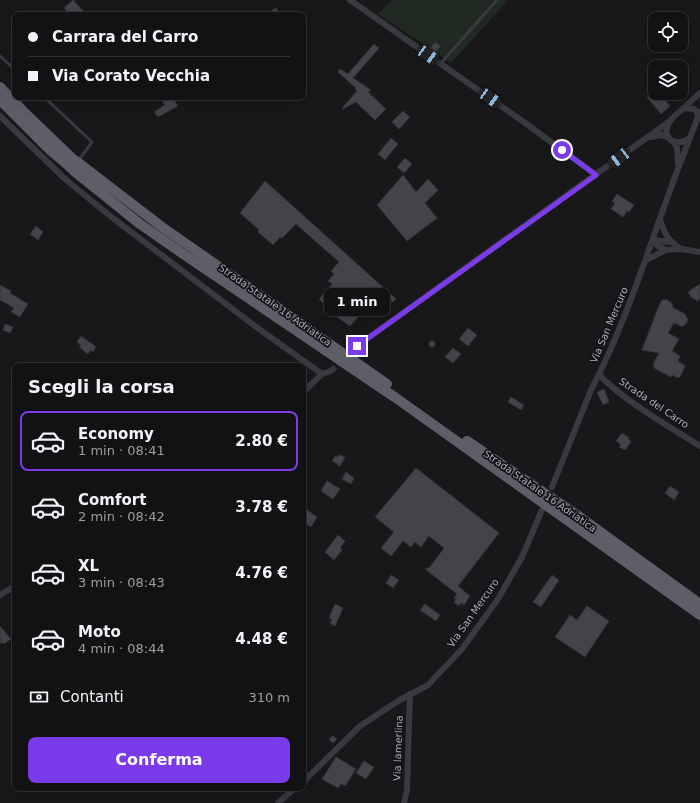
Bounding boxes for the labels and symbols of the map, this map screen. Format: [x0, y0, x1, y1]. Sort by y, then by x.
car [415, 43, 441, 67]
car [477, 86, 503, 110]
route start [553, 141, 571, 159]
car [606, 146, 632, 170]
street label: Strada Statale 16 Adriatica [217, 262, 333, 348]
street label: Via San Mercuro [588, 285, 630, 365]
callout: 1 min [324, 288, 390, 316]
route end [348, 337, 366, 355]
street label: Strada del Carro [617, 376, 691, 430]
street label: Strada Statale 16 Adriatica [482, 448, 598, 534]
street label: Via San Mercuro [445, 577, 501, 649]
street label: Via lamerlina [391, 715, 405, 781]

